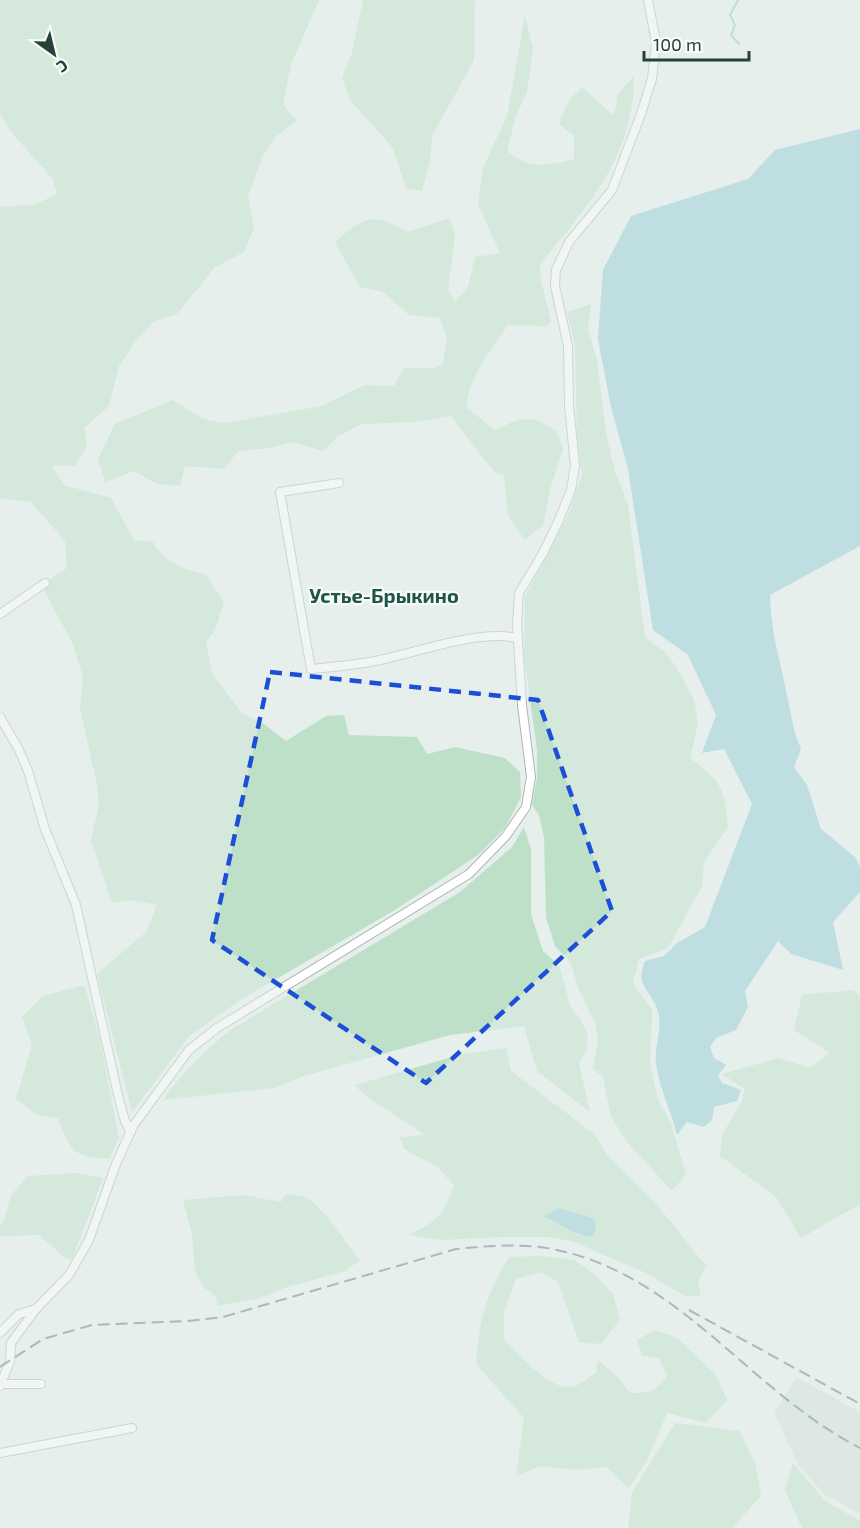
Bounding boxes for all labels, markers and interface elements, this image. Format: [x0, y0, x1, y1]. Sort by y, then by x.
north arrow [24, 24, 84, 84]
scale bar [644, 24, 749, 62]
text: 100 m [653, 33, 702, 55]
text: С [53, 56, 72, 77]
district label: Устье-Брыкино [309, 583, 459, 607]

